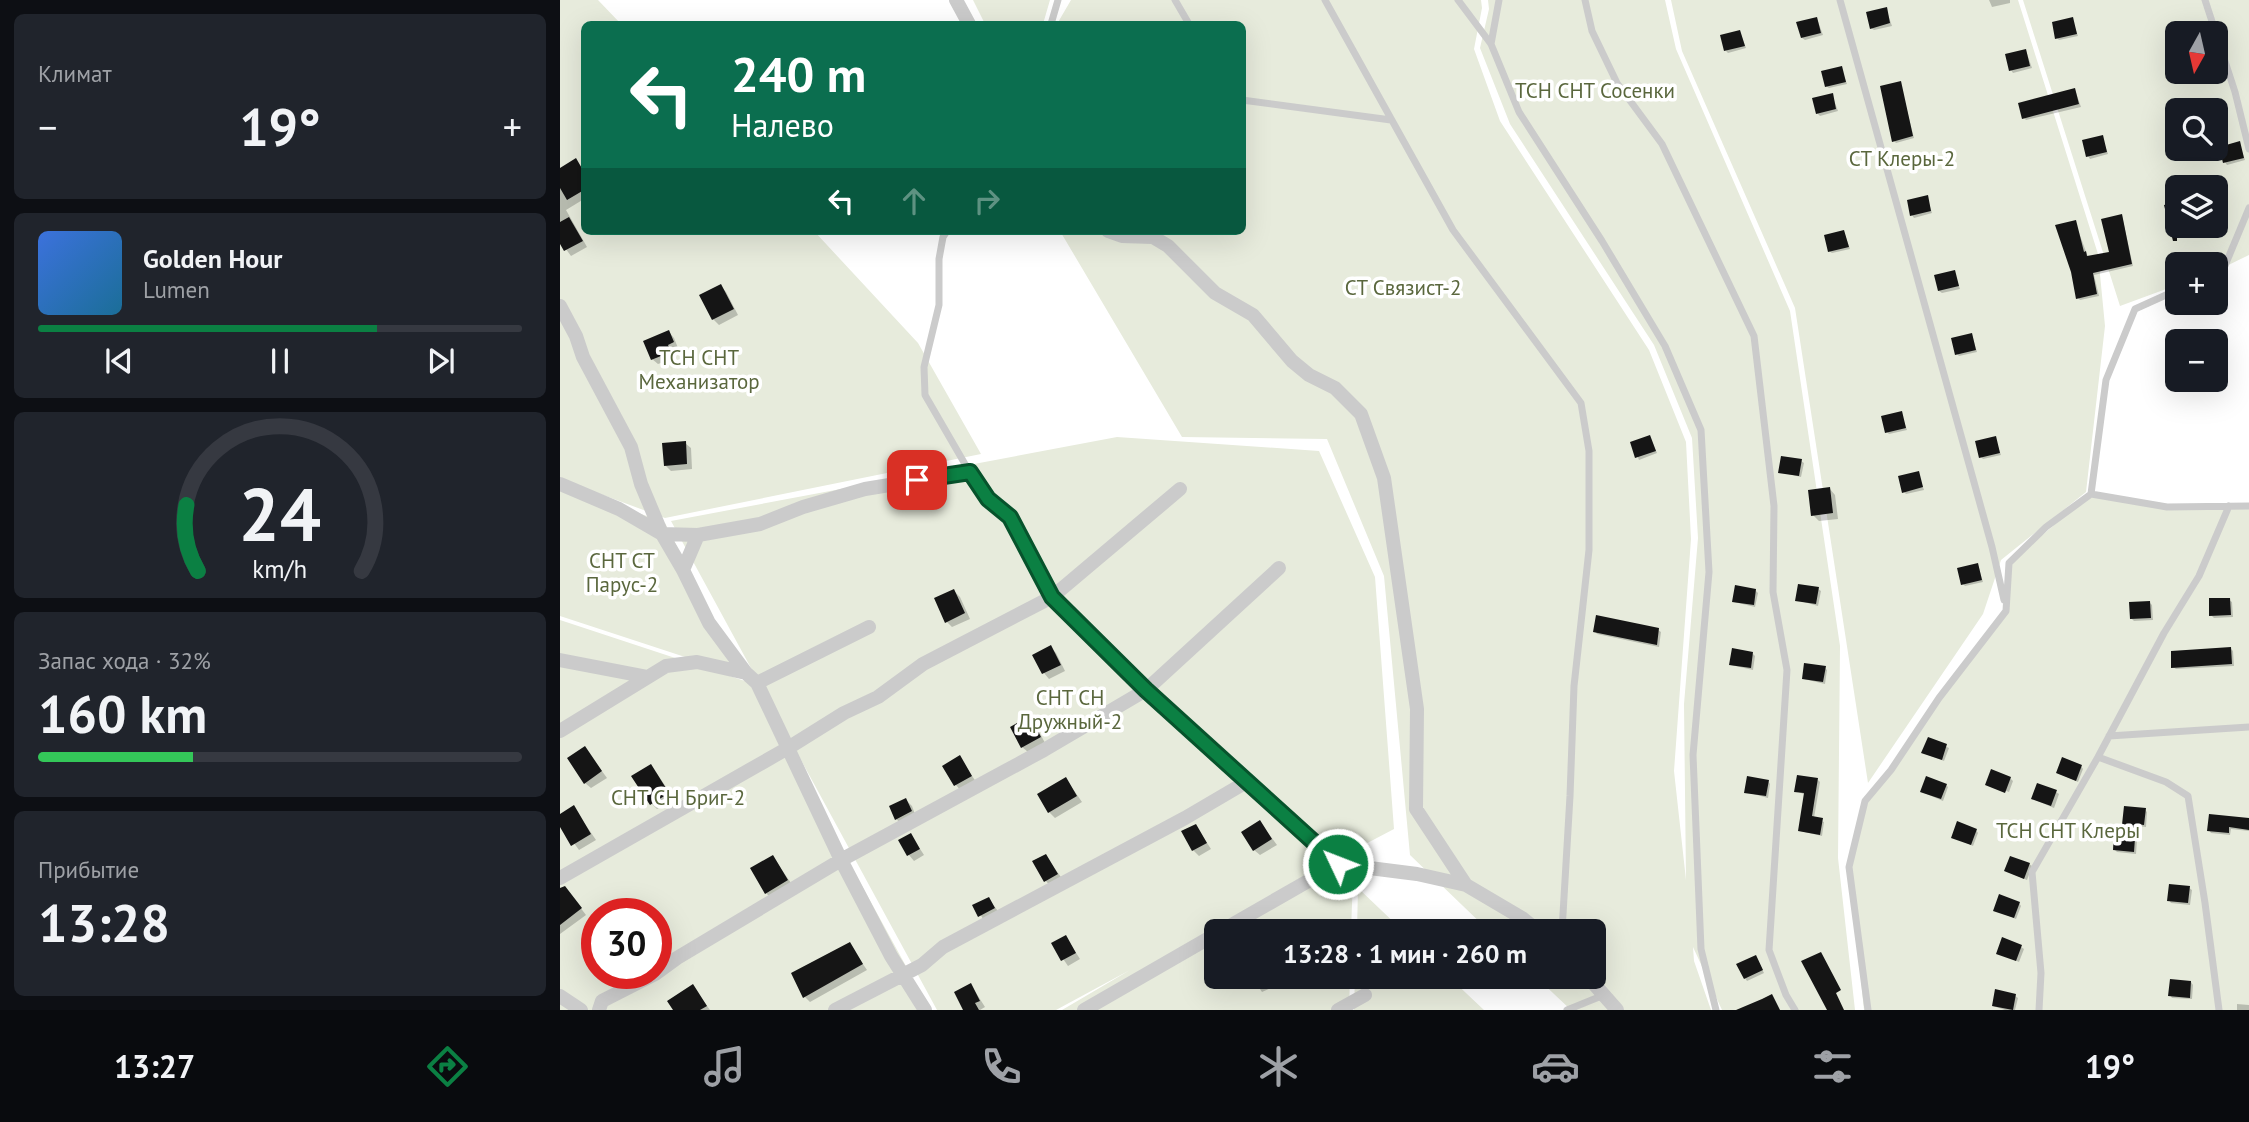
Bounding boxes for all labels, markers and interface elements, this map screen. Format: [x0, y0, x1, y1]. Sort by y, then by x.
north arrow [2165, 21, 2228, 84]
map controls [2165, 21, 2228, 392]
text: 240 m [731, 42, 866, 106]
icon: left [616, 49, 707, 140]
text: Климат [38, 59, 112, 88]
park label: ТСН СНТ Сосенки [1515, 77, 1675, 104]
text: 19° [239, 93, 321, 160]
button: search [2165, 98, 2228, 161]
text: − [38, 102, 57, 151]
text: + [503, 102, 522, 151]
text: Налево [731, 104, 834, 146]
park label: СТ Клеры-2 [1849, 145, 1955, 172]
button: layers [2165, 175, 2228, 238]
icon: left [822, 182, 860, 220]
icon: ahead [895, 182, 933, 220]
icon: right [968, 182, 1006, 220]
text: Golden Hour [143, 242, 282, 275]
button: + [2165, 252, 2228, 315]
park label: СТ Связист-2 [1345, 274, 1461, 301]
text: Lumen [143, 275, 210, 304]
button: − [2165, 329, 2228, 392]
icon: previous [100, 342, 138, 380]
icon: pause [261, 342, 299, 380]
icon: next [422, 342, 460, 380]
park label: ТСН СНТ Механизатор [638, 344, 760, 395]
pin [887, 450, 947, 510]
icon: arrive [898, 461, 936, 499]
text: 24 [239, 467, 321, 561]
park label: СНТ СТ Парус-2 [586, 547, 658, 598]
text: km/h [253, 553, 307, 585]
text: Запас хода · 32% [38, 646, 211, 675]
text: 160 km [38, 680, 207, 747]
park label: СНТ СН Дружный-2 [1018, 684, 1122, 735]
park label: СНТ СН Бриг-2 [611, 784, 745, 811]
park label: ТСН СНТ Клеры [1996, 817, 2140, 844]
position arrow [1301, 827, 1375, 901]
text: Прибытие [38, 855, 139, 884]
text: 13:28 [38, 889, 170, 956]
speed limit sign: 30 [581, 898, 672, 989]
text: 13:28 · 1 мин · 260 m [1283, 937, 1527, 970]
icon: directions [423, 1042, 472, 1091]
icon: music [700, 1042, 749, 1091]
icon: phone [977, 1042, 1026, 1091]
icon: climate [1254, 1042, 1303, 1091]
icon: car [1531, 1042, 1580, 1091]
icon: filters [1808, 1042, 1857, 1091]
text: 13:27 [114, 1045, 195, 1087]
text: 19° [2085, 1045, 2135, 1087]

